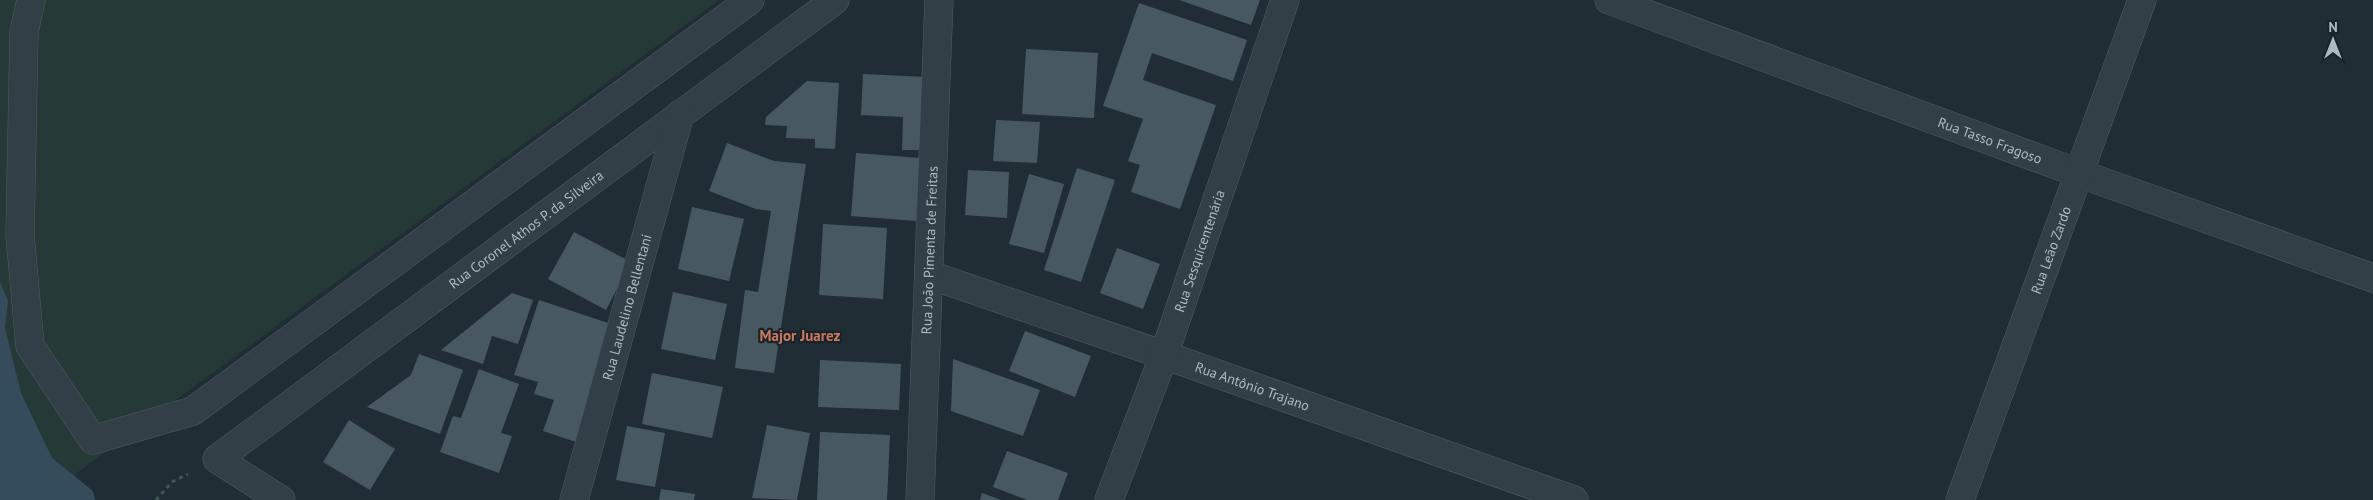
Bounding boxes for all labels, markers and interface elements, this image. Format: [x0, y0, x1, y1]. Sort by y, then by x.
north arrow [2308, 15, 2358, 65]
text: N [2328, 18, 2338, 36]
street label: Rua Tasso Fragoso [1935, 113, 2045, 168]
street label: Rua Coronel Athos P. da Silveira [445, 166, 607, 293]
street label: Rua João Pimenta de Freitas [917, 166, 942, 335]
street label: Rua Sesquicentenária [1170, 187, 1229, 315]
street label: Rua Leão Zardo [2027, 204, 2075, 296]
street label: Rua Laudelino Bellentani [598, 232, 656, 382]
district label: Major Juarez [760, 326, 841, 345]
street label: Rua Antônio Trajano [1193, 358, 1312, 415]

